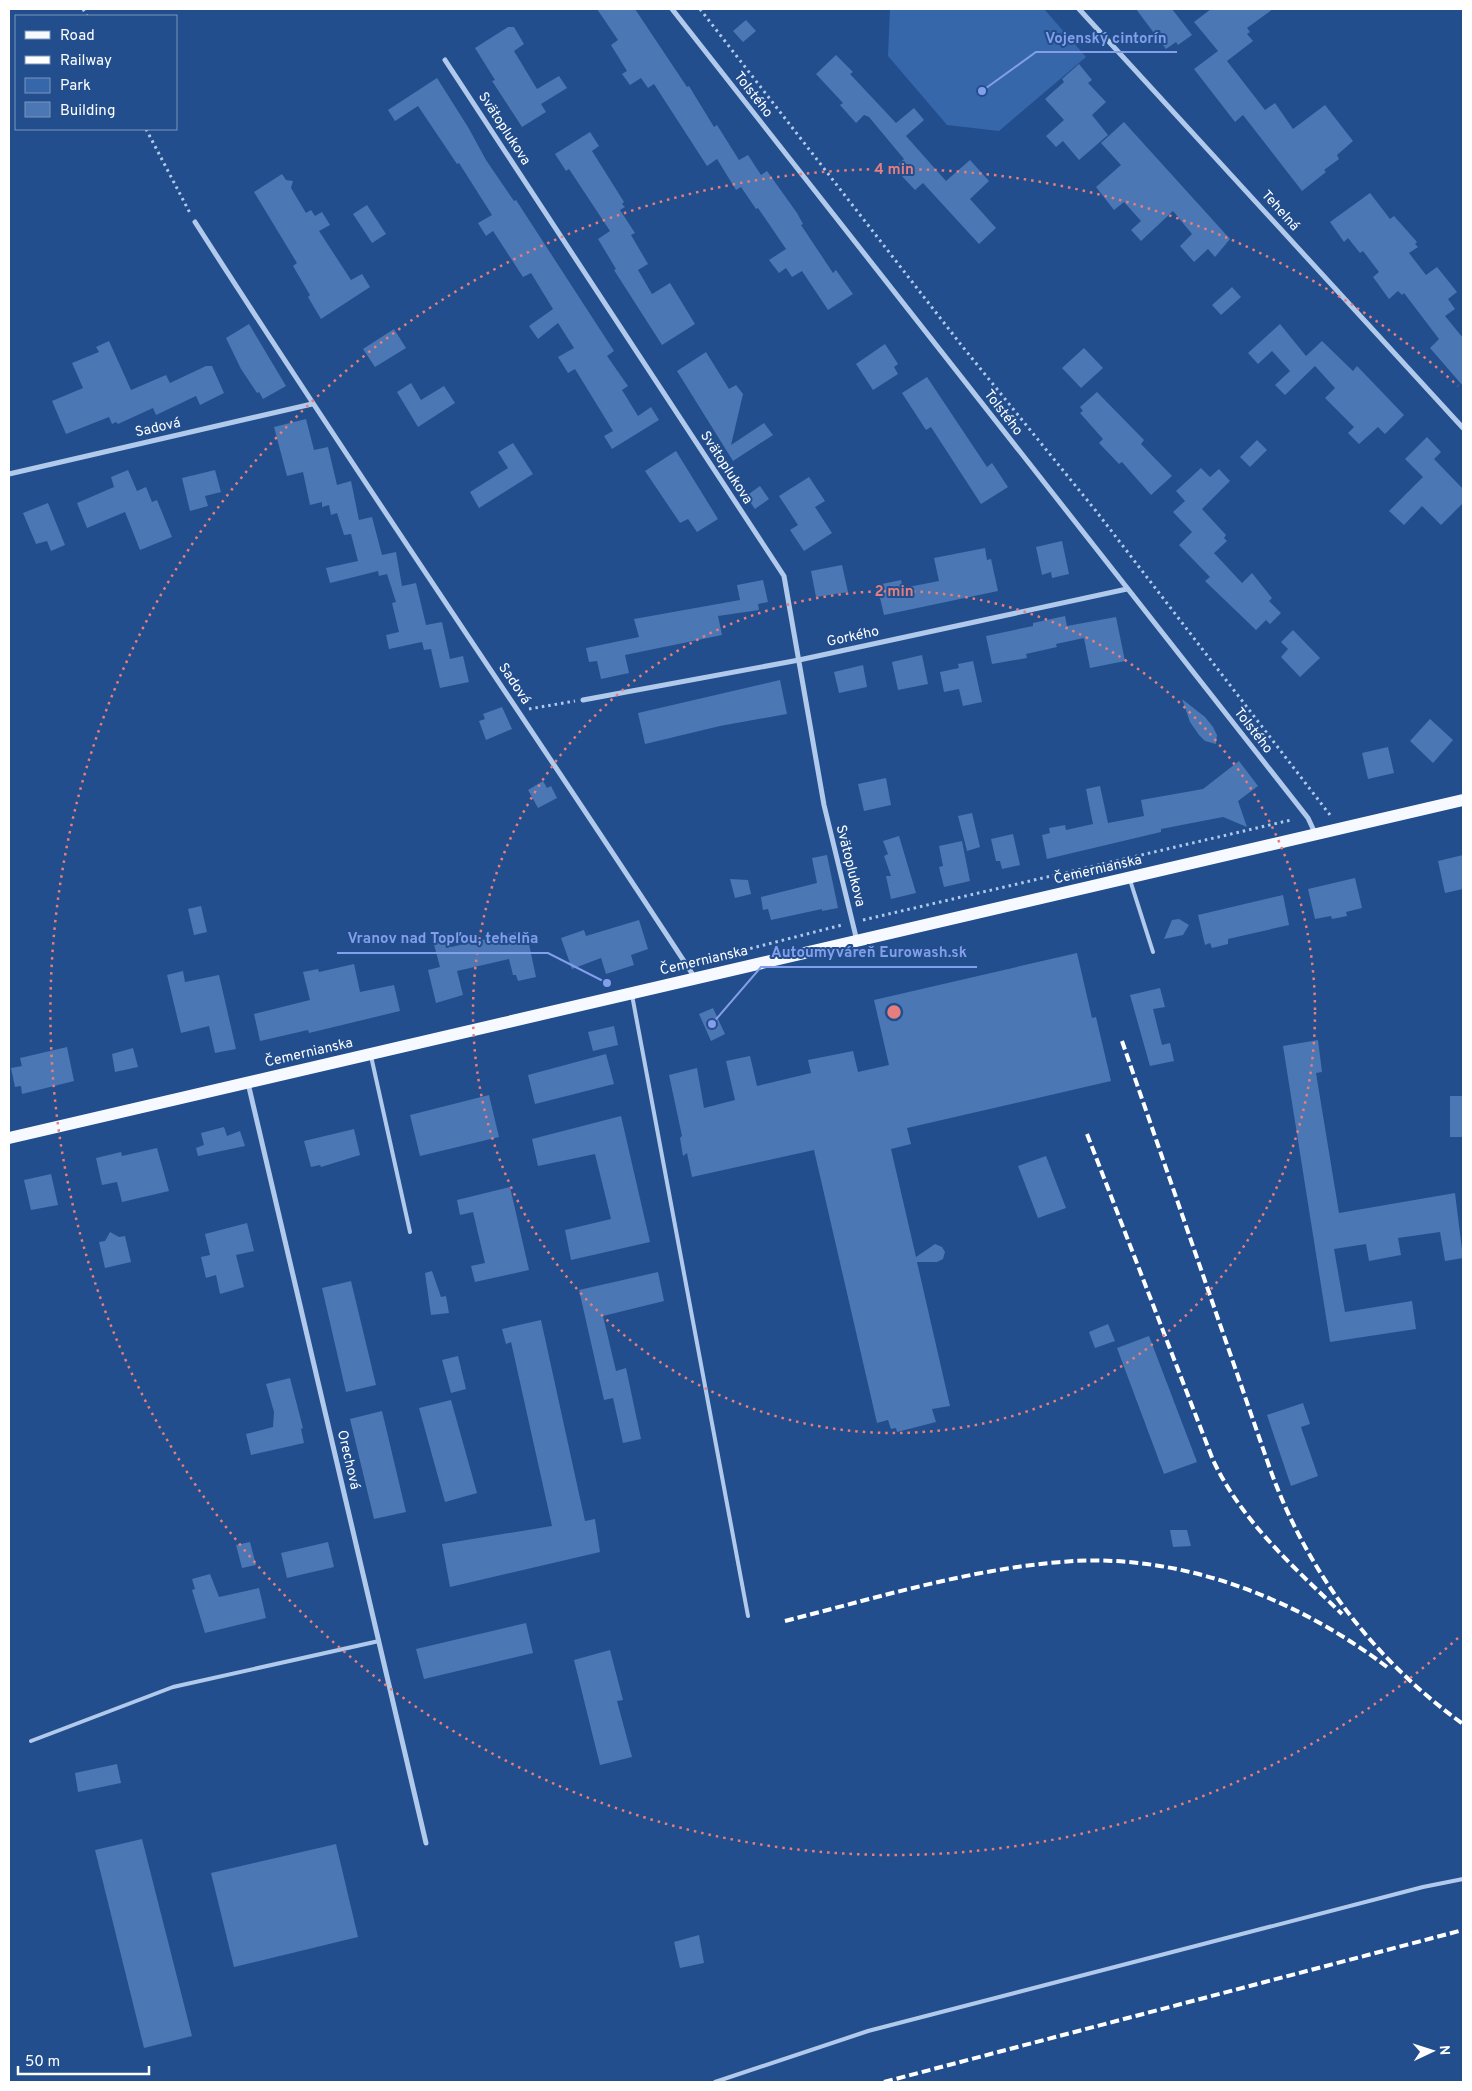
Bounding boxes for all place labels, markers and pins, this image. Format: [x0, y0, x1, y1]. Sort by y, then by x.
callout: Vojenský cintorín [1036, 22, 1177, 52]
callout: Vranov nad Topľou, tehelňa [337, 923, 548, 953]
callout: Autoumyváreň Eurowash.sk [761, 937, 977, 967]
centre of rings [885, 1003, 903, 1021]

